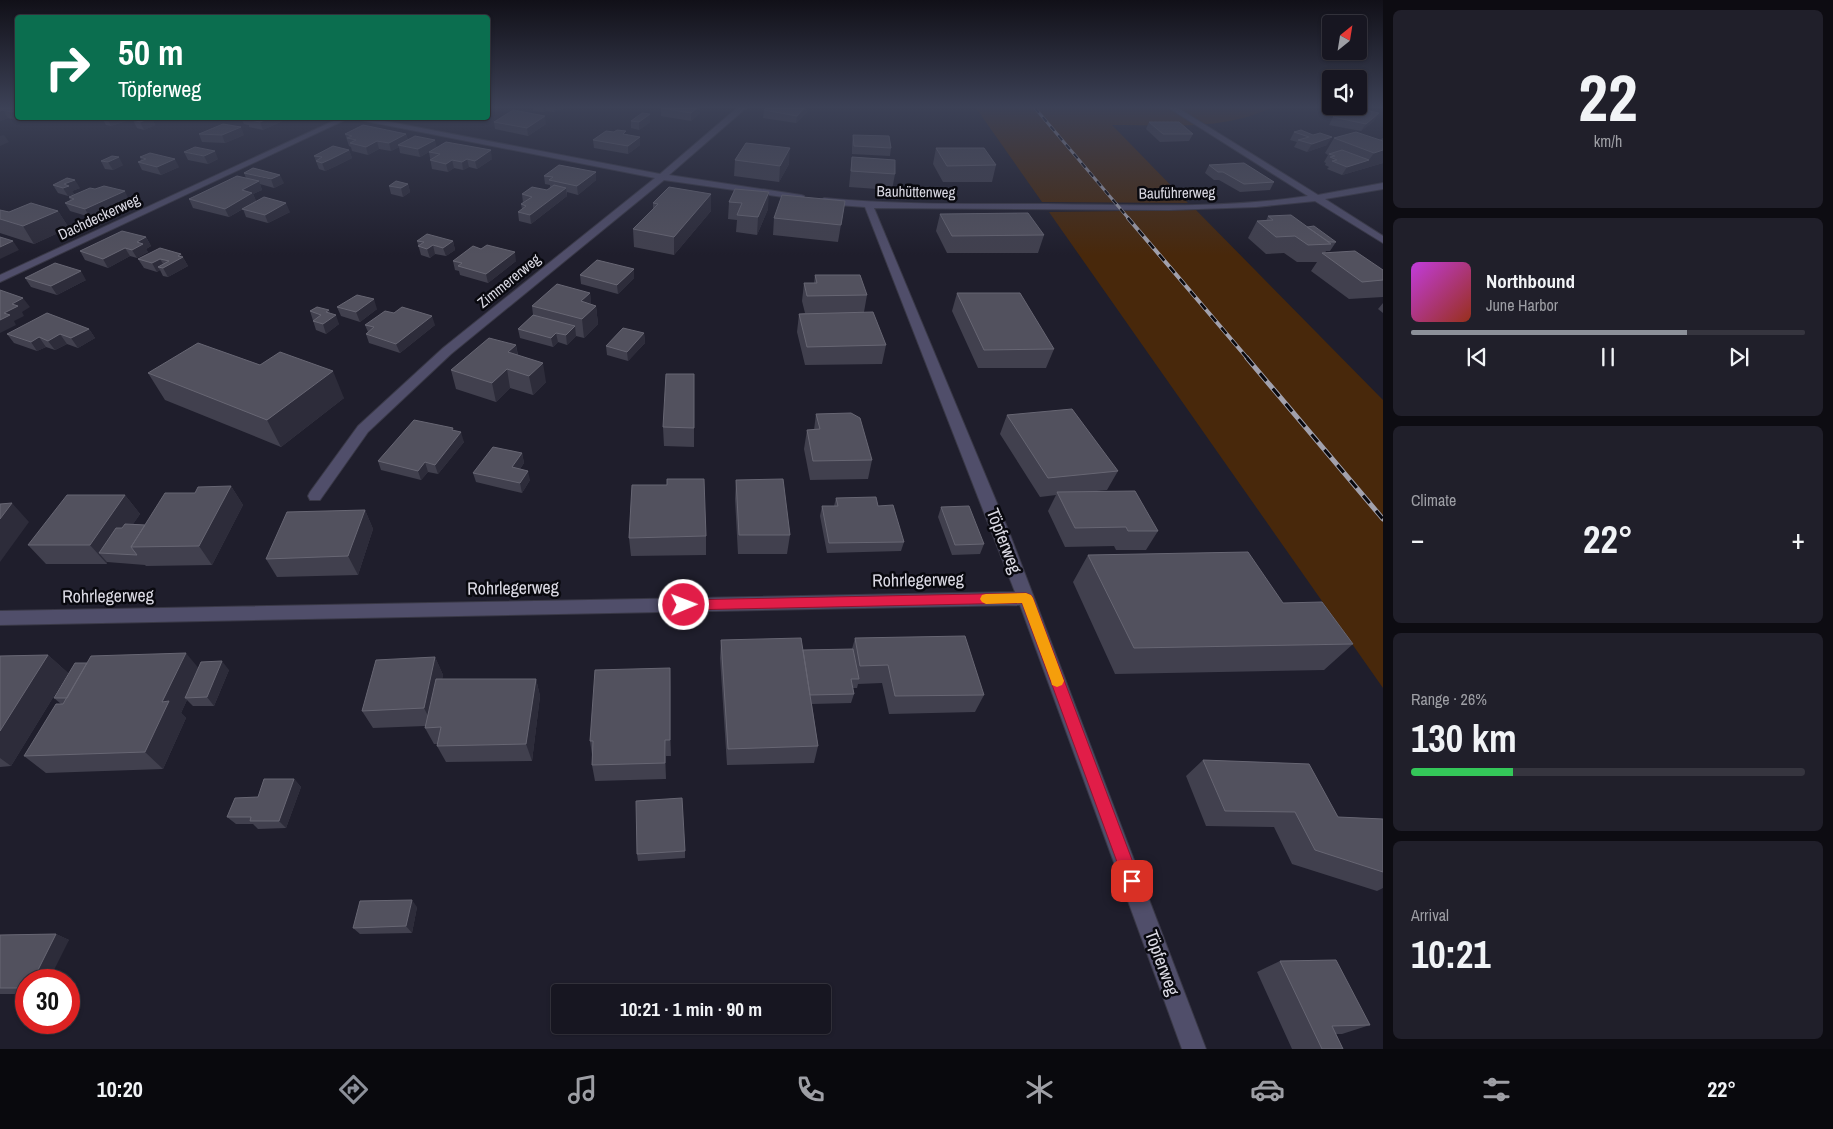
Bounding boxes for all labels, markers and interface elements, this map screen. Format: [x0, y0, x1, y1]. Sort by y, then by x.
north arrow [1322, 15, 1368, 60]
map controls [1322, 15, 1367, 115]
text: 50 m [118, 29, 183, 76]
icon: right [35, 35, 100, 100]
text: 22 [1578, 54, 1638, 141]
button: sound [1322, 70, 1367, 115]
text: Töpferweg [118, 74, 201, 104]
text: km/h [1594, 130, 1622, 152]
street label: Bauhüttenweg [877, 180, 956, 203]
street label: Bauführerweg [1139, 181, 1216, 204]
street label: Dachdeckerweg [54, 188, 143, 245]
street label: Zimmererweg [473, 248, 545, 313]
text: Northbound [1486, 268, 1575, 294]
text: June Harbor [1486, 294, 1558, 316]
icon: previous [1463, 343, 1491, 371]
icon: pause [1594, 343, 1622, 371]
icon: next [1725, 343, 1753, 371]
text: Climate [1411, 489, 1456, 511]
street label: Töpferweg [981, 505, 1029, 578]
text: 22° [1583, 514, 1633, 565]
text: − [1411, 520, 1424, 558]
text: + [1792, 520, 1805, 558]
street label: Rohrlegerweg [872, 566, 965, 593]
street label: Rohrlegerweg [467, 574, 560, 601]
position arrow [657, 578, 709, 630]
street label: Rohrlegerweg [62, 582, 155, 609]
text: Range · 26% [1411, 688, 1487, 710]
text: 130 km [1411, 713, 1517, 764]
pin [1111, 860, 1153, 902]
icon: arrive [1118, 867, 1146, 895]
text: Arrival [1411, 904, 1449, 926]
street label: Töpferweg [1139, 927, 1186, 1000]
text: 10:21 [1411, 929, 1491, 980]
speed limit sign: 30 [15, 969, 80, 1034]
text: 10:21 · 1 min · 90 m [620, 996, 762, 1022]
icon: directions [336, 1072, 371, 1107]
icon: music [565, 1072, 600, 1107]
icon: phone [793, 1072, 828, 1107]
icon: climate [1022, 1072, 1057, 1107]
icon: car [1250, 1072, 1285, 1107]
icon: filters [1479, 1072, 1514, 1107]
text: 10:20 [97, 1074, 143, 1104]
text: 22° [1707, 1074, 1736, 1104]

